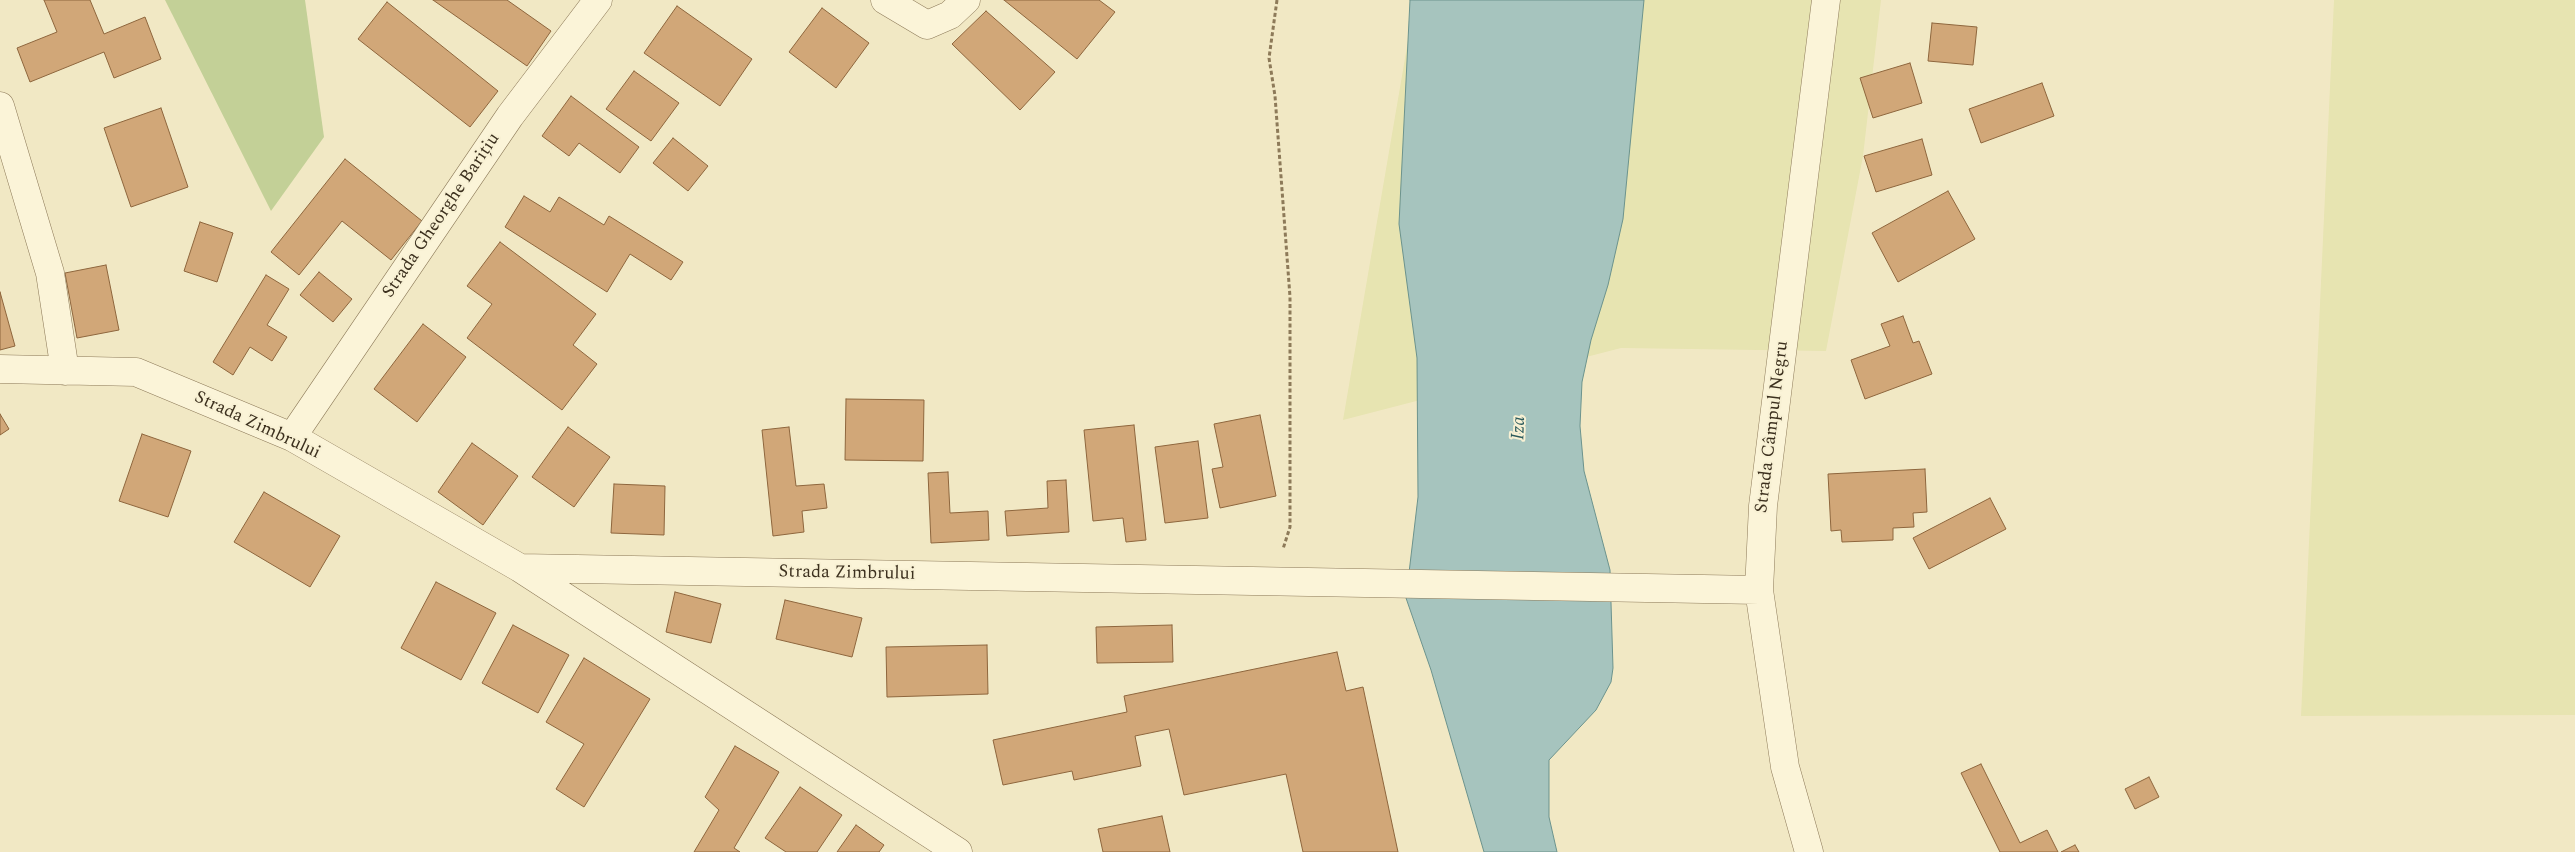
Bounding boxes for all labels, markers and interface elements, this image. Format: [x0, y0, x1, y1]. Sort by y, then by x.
street label: Strada Gheorghe Barițiu [379, 129, 505, 303]
street label: Strada Câmpul Negru [1752, 340, 1794, 514]
street label: Strada Zimbrului [190, 387, 324, 465]
water label: Iza [1508, 416, 1532, 440]
street label: Strada Zimbrului [778, 562, 916, 586]

